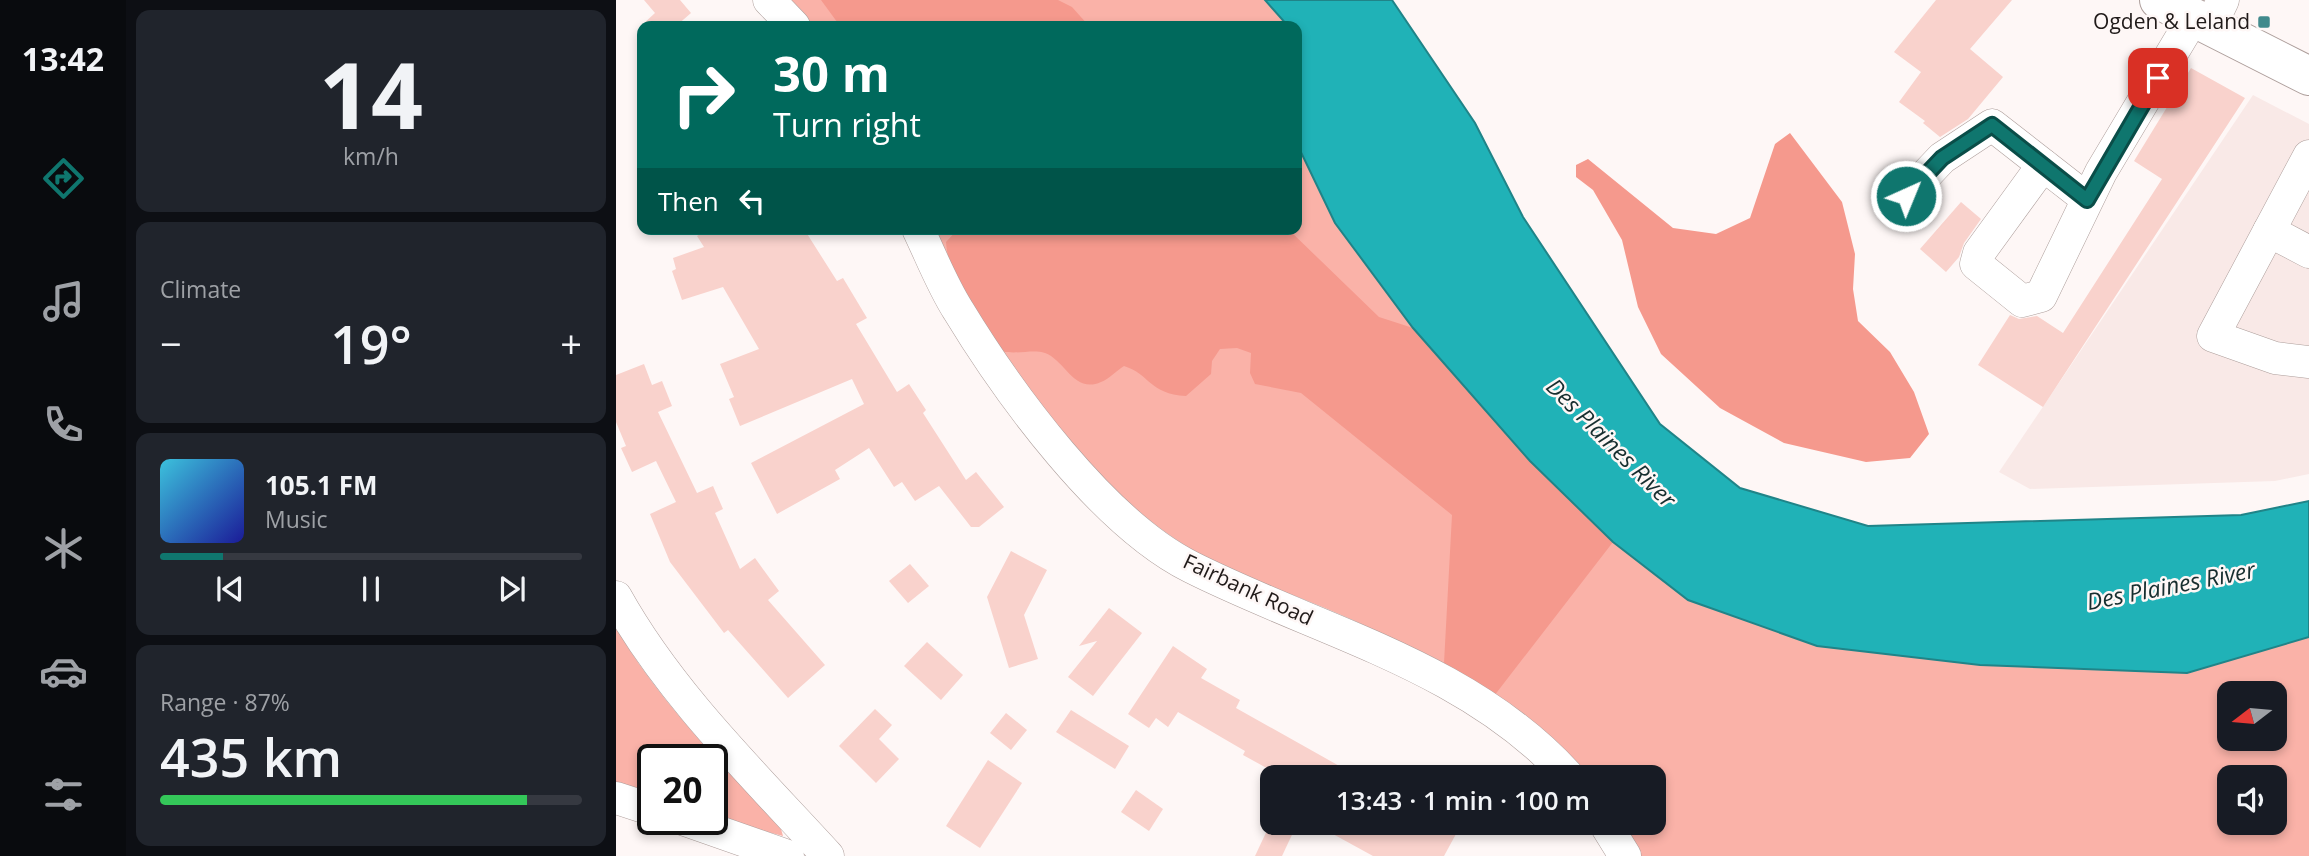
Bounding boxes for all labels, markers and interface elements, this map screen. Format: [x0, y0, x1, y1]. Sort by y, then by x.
place label: Ogden & Leland [2093, 7, 2250, 35]
marker: Ogden & Leland [2256, 14, 2272, 30]
text: 14 [319, 32, 423, 156]
text: 13:42 [22, 37, 104, 80]
text: 30 m [773, 40, 890, 106]
pin [2128, 48, 2188, 108]
icon: right [658, 49, 749, 140]
icon: arrive [2139, 59, 2177, 97]
text: Turn right [773, 103, 921, 146]
text: km/h [343, 140, 399, 172]
icon: directions [39, 154, 88, 203]
position arrow [1869, 159, 1943, 233]
icon: left [733, 182, 771, 220]
text: Then [658, 183, 719, 219]
text: Climate [160, 273, 241, 305]
icon: music [39, 277, 88, 326]
text: 19° [330, 308, 412, 379]
text: − [160, 317, 182, 369]
text: + [560, 317, 582, 369]
water label: Des Plaines River [1540, 371, 1684, 515]
icon: phone [39, 400, 88, 449]
text: 105.1 FM [265, 467, 377, 503]
text: Music [265, 503, 328, 535]
icon: climate [39, 524, 88, 573]
street label: Fairbank Road [1179, 547, 1318, 631]
water label: Des Plaines River [2084, 553, 2259, 617]
icon: previous [211, 570, 249, 608]
icon: pause [352, 570, 390, 608]
icon: next [493, 570, 531, 608]
icon: car [39, 647, 88, 696]
north arrow [2217, 681, 2287, 751]
map controls [2217, 681, 2287, 835]
text: Range · 87% [160, 686, 290, 718]
text: 435 km [160, 721, 342, 792]
speed limit sign: 20 [637, 744, 728, 835]
button: sound [2217, 765, 2287, 835]
icon: filters [39, 770, 88, 819]
text: 13:43 · 1 min · 100 m [1336, 782, 1590, 818]

